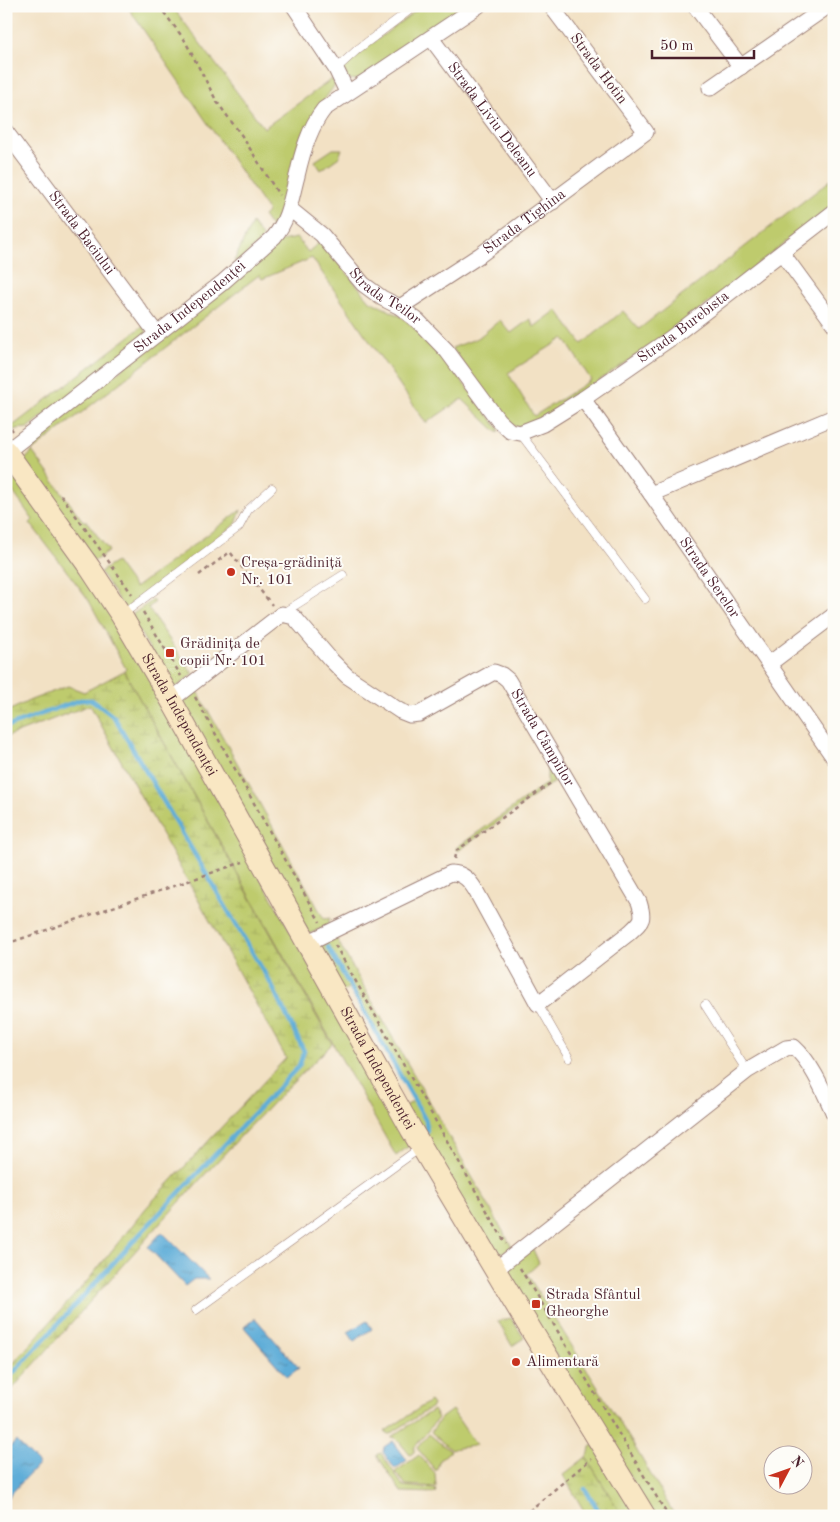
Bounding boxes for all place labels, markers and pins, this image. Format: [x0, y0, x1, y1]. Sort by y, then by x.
place label: Creșa-grădiniță Nr. 101 [241, 556, 343, 588]
marker: Creșa-grădiniță Nr. 101 [225, 566, 237, 578]
place label: Grădinița de copii Nr. 101 [180, 637, 266, 669]
marker: Grădinița de copii Nr. 101 [164, 647, 176, 659]
place label: Strada Sfântul Gheorghe [546, 1288, 641, 1320]
marker: Strada Sfântul Gheorghe [530, 1298, 542, 1310]
place label: Alimentară [526, 1355, 599, 1370]
marker: Alimentară [510, 1356, 522, 1368]

